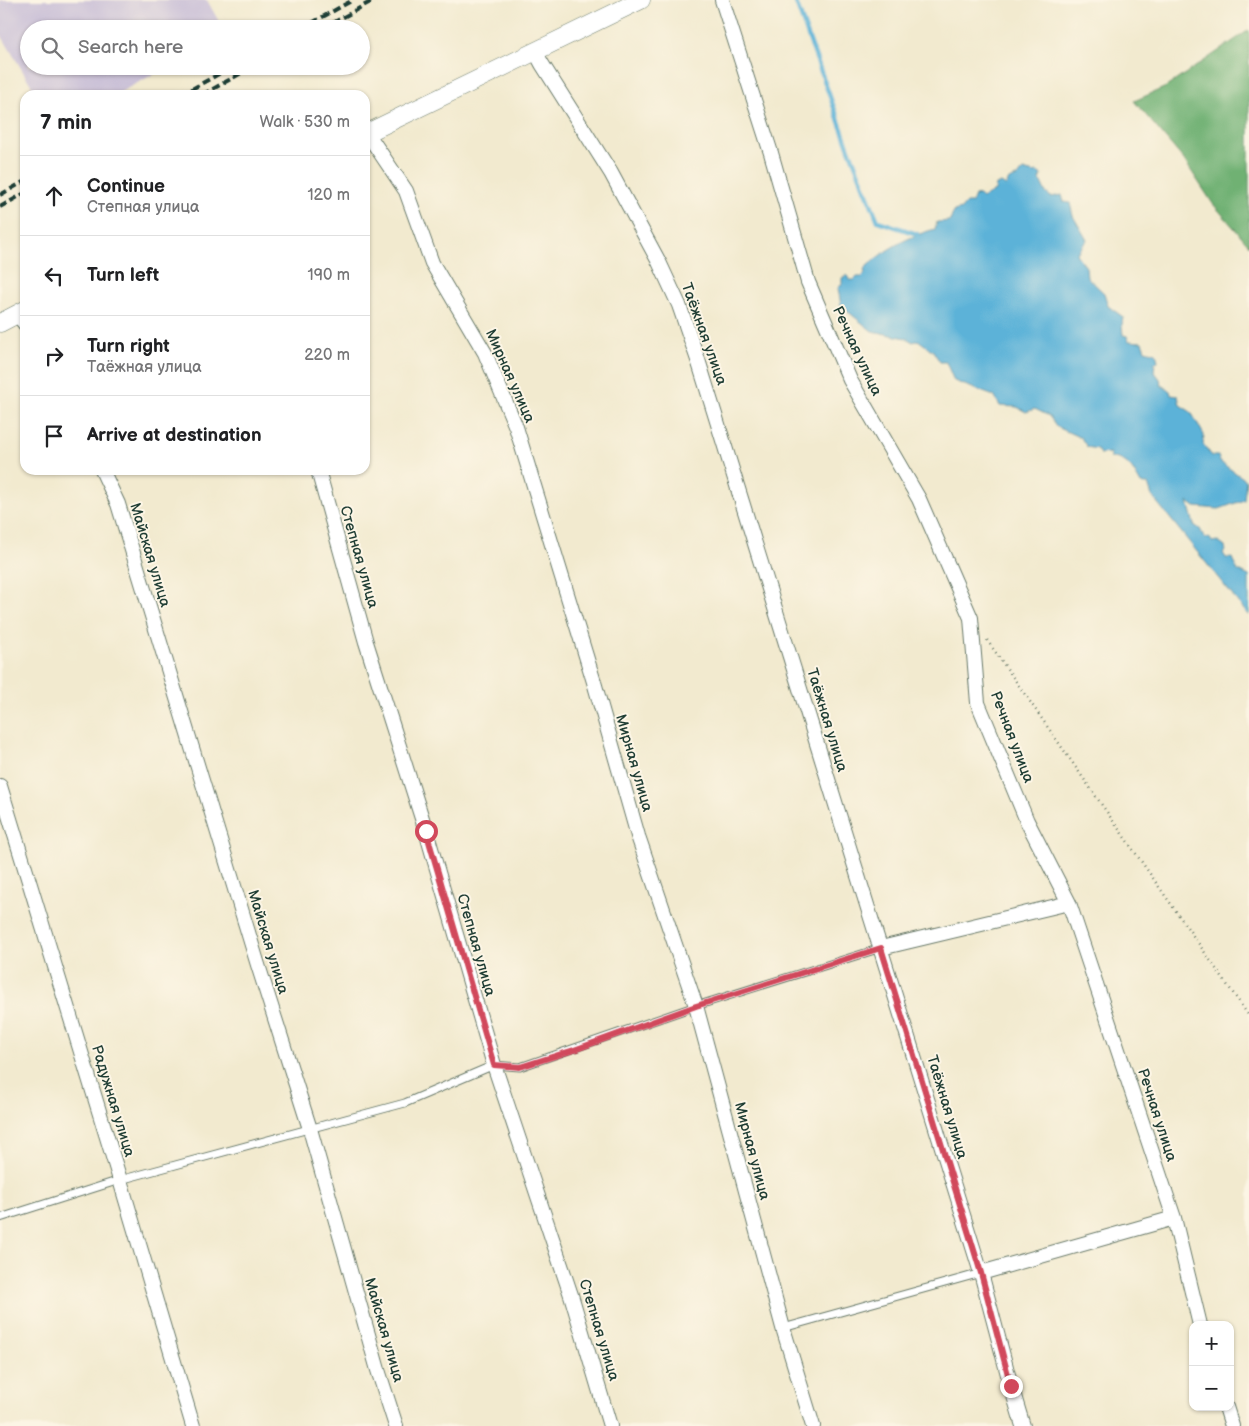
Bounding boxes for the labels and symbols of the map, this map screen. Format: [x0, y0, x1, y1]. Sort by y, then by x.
street label: Таёжная улица [677, 280, 731, 388]
street label: Речная улица [828, 303, 886, 399]
street label: Мирная улица [481, 326, 539, 426]
street label: Майская улица [125, 501, 175, 609]
street label: Степная улица [335, 504, 383, 610]
street label: Таёжная улица [802, 666, 852, 774]
street label: Речная улица [986, 688, 1038, 786]
street label: Мирная улица [611, 712, 657, 814]
route start [415, 820, 438, 843]
street label: Майская улица [243, 888, 293, 996]
street label: Степная улица [452, 892, 500, 998]
street label: Радужная улица [87, 1043, 139, 1159]
street label: Таёжная улица [922, 1053, 972, 1161]
street label: Речная улица [1133, 1066, 1181, 1164]
street label: Мирная улица [730, 1100, 774, 1202]
street label: Майская улица [360, 1276, 408, 1385]
street label: Степная улица [575, 1277, 624, 1383]
route end [1000, 1375, 1023, 1398]

